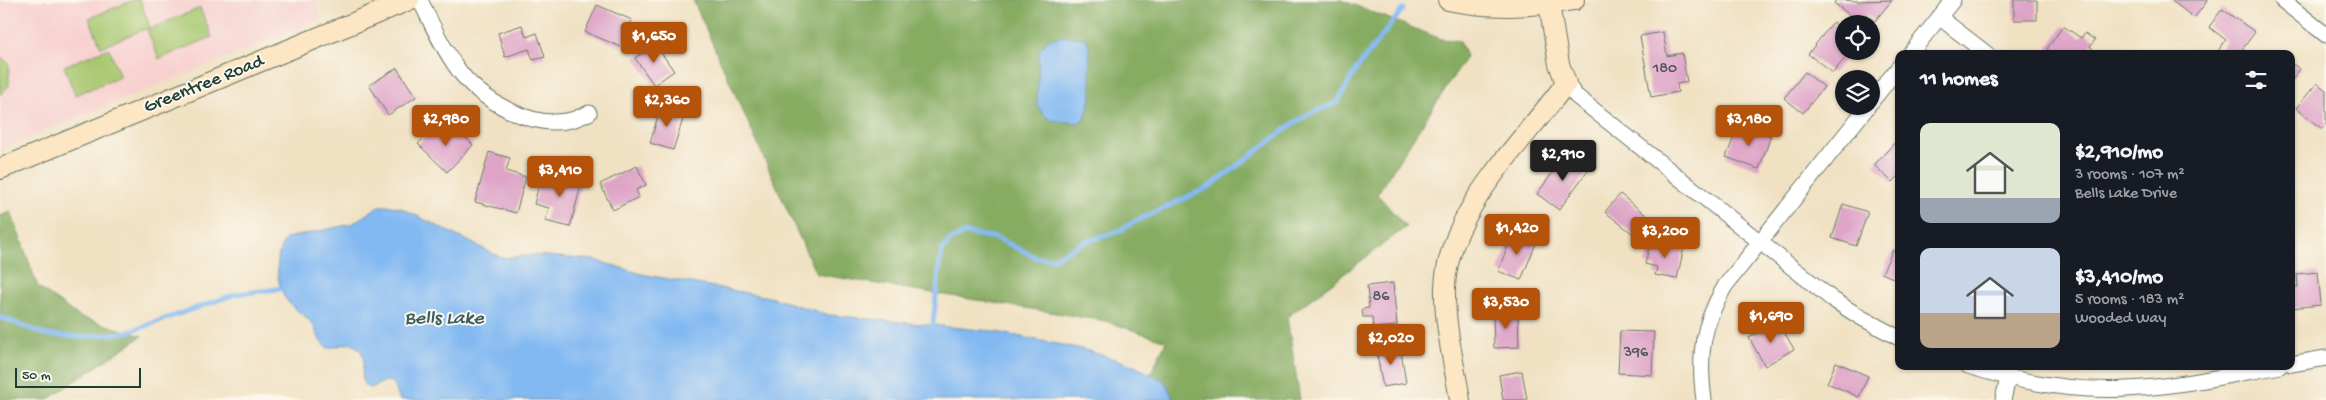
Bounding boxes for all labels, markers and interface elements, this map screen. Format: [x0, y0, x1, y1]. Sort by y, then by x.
map controls [1835, 15, 1880, 115]
button: locate [1835, 15, 1880, 60]
pin: $1,650 [613, 22, 695, 64]
text: $1,650 [632, 28, 676, 47]
street label: Greentree Road [141, 50, 269, 120]
house number: 180 [1652, 60, 1677, 79]
icon: filters [2242, 66, 2270, 94]
text: 11 homes [1920, 68, 1998, 93]
button: layers [1835, 70, 1880, 115]
pin: $2,360 [626, 86, 708, 128]
text: $2,360 [644, 92, 690, 111]
pin: $2,980 [405, 104, 487, 147]
pin: $3,180 [1708, 104, 1790, 147]
text: $2,980 [423, 111, 469, 130]
text: $3,180 [1727, 111, 1771, 130]
pin: $2,910 [1522, 140, 1604, 182]
text: $2,910/mo [2075, 141, 2163, 166]
icon: home [1960, 143, 2020, 203]
text: $2,910 [1541, 146, 1585, 165]
pin: $3,410 [519, 156, 601, 198]
text: $3,410 [538, 162, 582, 181]
text: 3 rooms · 107 m² [2075, 166, 2185, 185]
text: Bells Lake Drive [2075, 185, 2177, 204]
pin: $1,420 [1476, 214, 1558, 256]
pin: $3,200 [1624, 216, 1706, 259]
text: $1,420 [1495, 220, 1539, 239]
text: $3,200 [1642, 223, 1688, 242]
text: $3,410/mo [2075, 266, 2163, 291]
icon: home [1960, 268, 2020, 328]
house number: 86 [1373, 288, 1390, 307]
pin: $3,530 [1465, 288, 1547, 330]
text: 5 rooms · 183 m² [2075, 291, 2184, 310]
text: $3,530 [1483, 294, 1529, 313]
pin: $1,690 [1730, 302, 1812, 344]
water label: Bells Lake [404, 308, 484, 331]
text: $1,690 [1749, 308, 1793, 327]
text: Wooded Way [2075, 310, 2166, 329]
pin: $2,020 [1350, 324, 1432, 366]
text: $2,020 [1368, 330, 1414, 349]
house number: 396 [1623, 344, 1649, 363]
scale bar [15, 365, 141, 388]
text: 50 m [22, 368, 51, 385]

